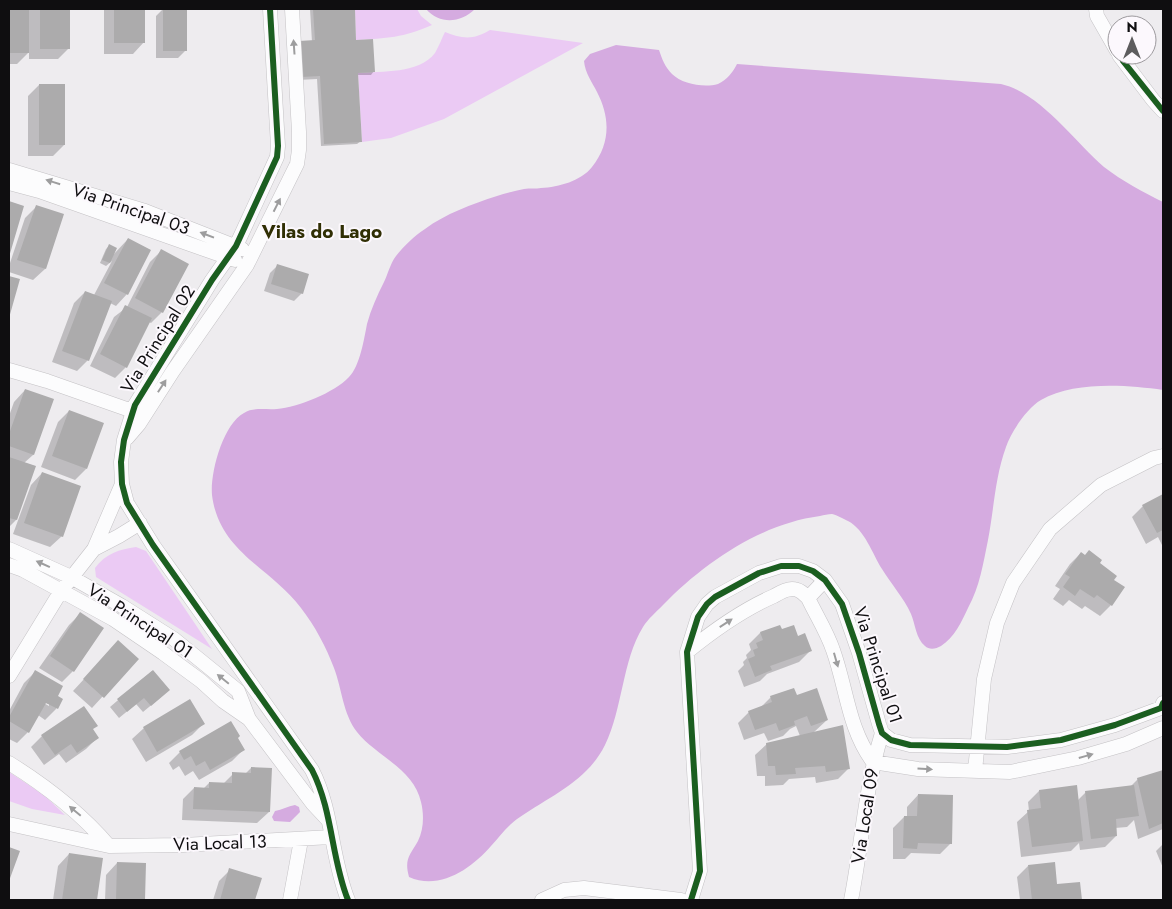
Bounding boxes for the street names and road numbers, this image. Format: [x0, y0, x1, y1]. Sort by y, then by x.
street label: Via Principal 03 [69, 177, 193, 241]
street label: Via Principal 02 [114, 280, 202, 398]
street label: Via Principal 01 [82, 577, 198, 665]
street label: Via Principal 01 [847, 603, 909, 727]
street label: Via Local 09 [845, 766, 885, 866]
street label: Via Local 13 [173, 828, 267, 858]

